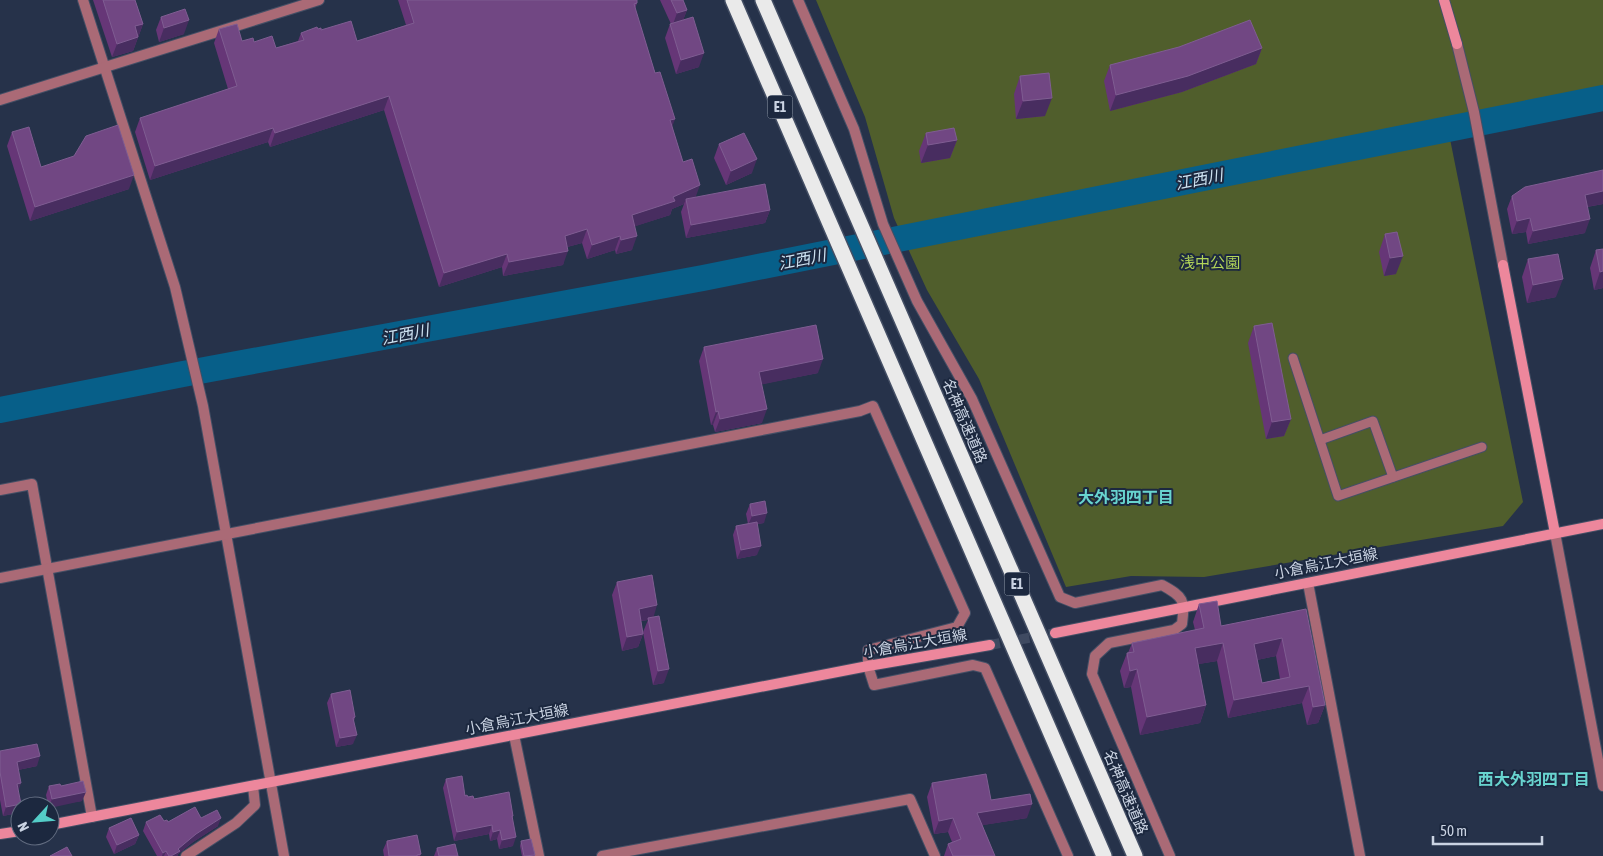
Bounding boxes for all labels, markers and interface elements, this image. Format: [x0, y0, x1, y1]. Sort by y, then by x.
road number: E1 [768, 95, 792, 118]
water label: 江西川 [1174, 165, 1226, 192]
water label: 江西川 [777, 245, 829, 272]
park label: 浅中公園 [1180, 254, 1240, 271]
water label: 江西川 [380, 320, 432, 347]
street label: 名神高速道路 [940, 376, 990, 466]
district label: 大外羽四丁目 [1078, 488, 1174, 506]
street label: 小倉烏江大垣線 [1273, 545, 1379, 581]
road number: E1 [1004, 572, 1030, 596]
street label: 小倉烏江大垣線 [862, 626, 968, 660]
street label: 小倉烏江大垣線 [464, 701, 570, 737]
street label: 名神高速道路 [1101, 747, 1151, 837]
district label: 西大外羽四丁目 [1478, 770, 1590, 788]
north arrow [10, 796, 60, 846]
scale bar [1433, 814, 1542, 846]
text: N [14, 819, 32, 834]
text: 50 m [1440, 822, 1467, 839]

